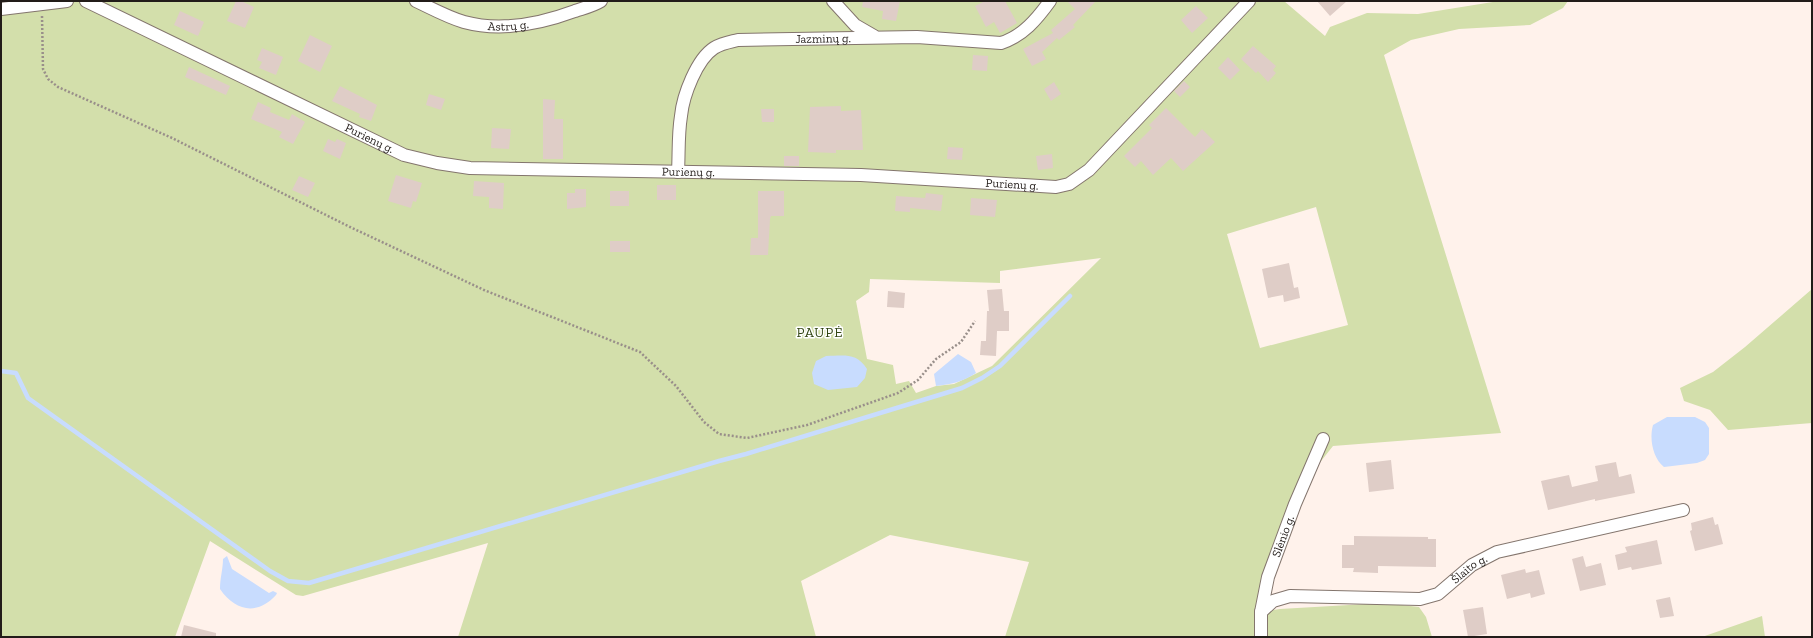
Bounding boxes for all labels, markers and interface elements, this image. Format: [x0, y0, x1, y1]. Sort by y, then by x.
street label: Astrų g. [487, 17, 530, 34]
street label: Jazminų g. [795, 31, 851, 46]
street label: Purienų g. [343, 120, 396, 156]
street label: Purienų g. [662, 164, 715, 179]
street label: Purienų g. [985, 176, 1039, 193]
district label: PAUPĖ [796, 324, 844, 341]
street label: Slėnio g. [1269, 514, 1297, 559]
street label: Šlaito g. [1448, 551, 1490, 587]

